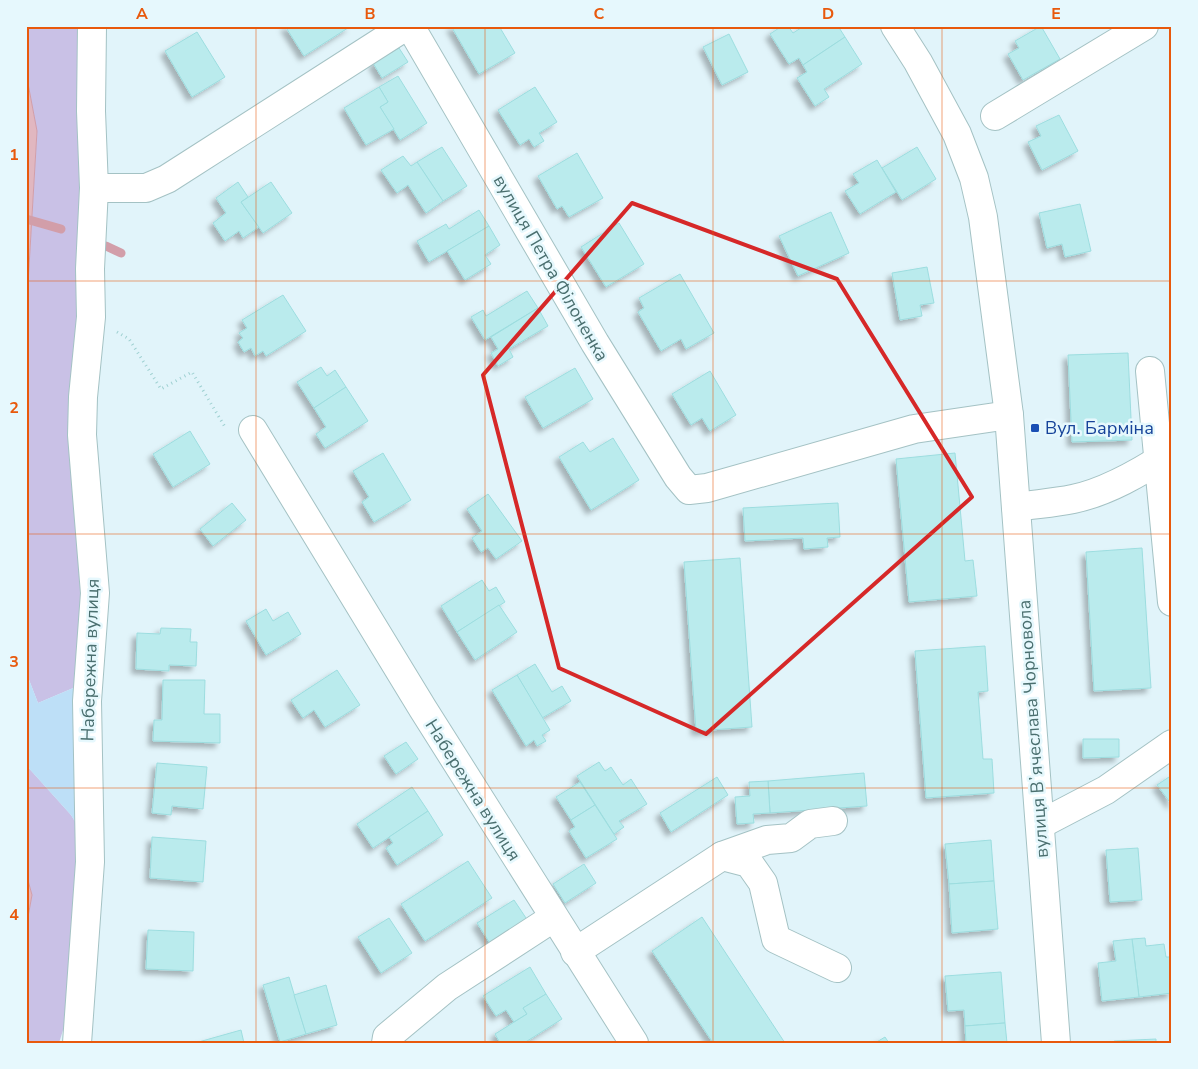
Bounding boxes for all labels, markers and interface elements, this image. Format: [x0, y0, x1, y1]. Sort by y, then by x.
text: A [136, 3, 148, 25]
text: B [364, 3, 376, 25]
text: C [594, 3, 605, 25]
text: D [822, 3, 834, 25]
text: E [1051, 3, 1061, 25]
text: 1 [9, 144, 19, 166]
street label: вулиця Петра Філоненка [488, 171, 614, 365]
text: 2 [9, 397, 19, 419]
place label: Вул. Барміна [1045, 416, 1154, 440]
marker: Вул. Барміна [1029, 422, 1041, 434]
street label: Набережна вулиця [75, 578, 105, 742]
street label: вулиця Вʼячеслава Чорновола [1012, 599, 1054, 859]
text: 3 [9, 651, 19, 673]
street label: Набережна вулиця [420, 715, 526, 865]
text: 4 [9, 904, 19, 926]

